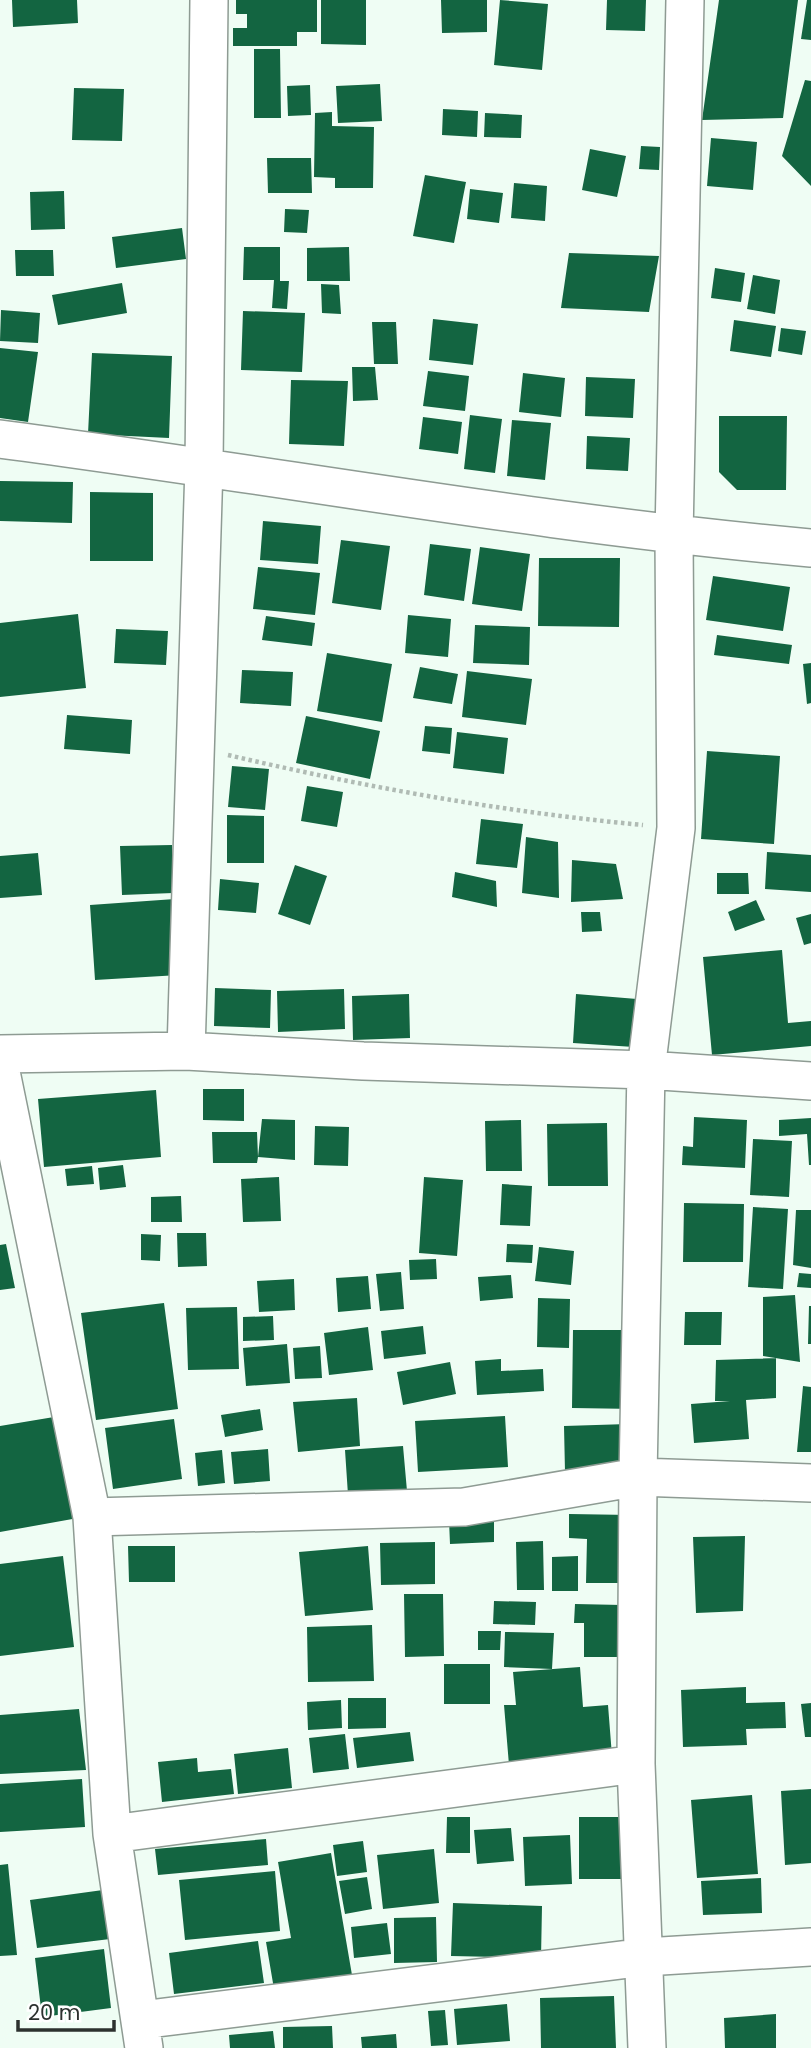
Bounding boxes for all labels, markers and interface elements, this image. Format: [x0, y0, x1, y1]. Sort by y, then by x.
scale bar [18, 1988, 114, 2032]
text: 20 m [28, 1998, 81, 2027]

